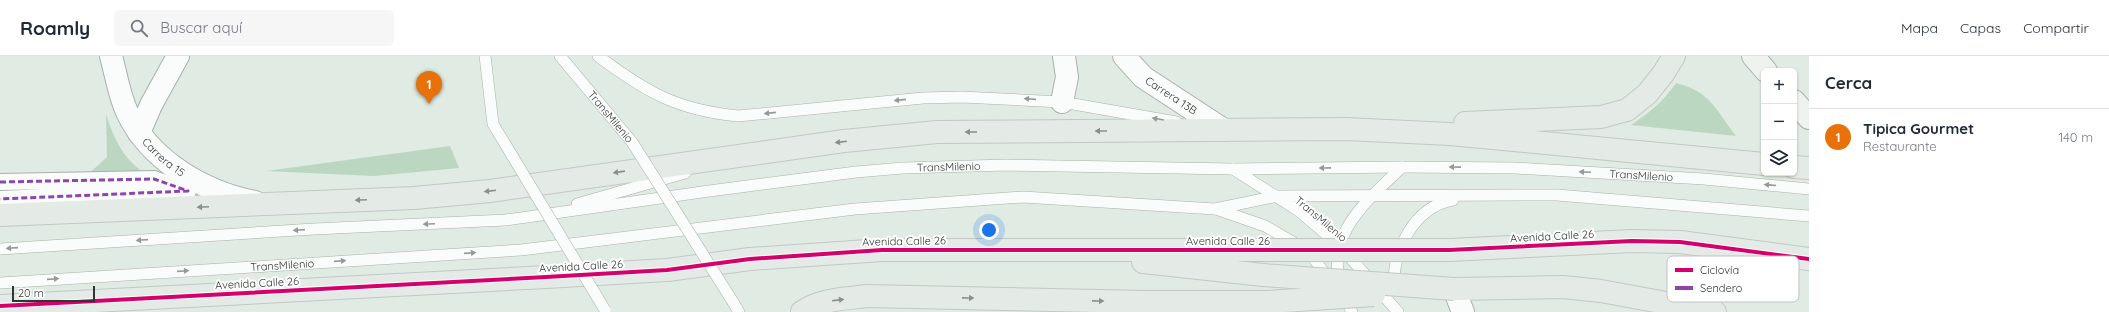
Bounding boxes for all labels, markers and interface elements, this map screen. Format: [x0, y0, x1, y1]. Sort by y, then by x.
search box [114, 10, 394, 46]
text: Roamly [20, 16, 90, 40]
icon: search [128, 17, 150, 39]
text: Buscar aquí [160, 18, 242, 37]
text: Mapa [1901, 19, 1938, 37]
text: Capas [1960, 19, 2001, 37]
text: Compartir [2023, 19, 2089, 37]
map controls [1761, 68, 1797, 176]
button: + [1761, 68, 1797, 104]
pin: 1 [416, 71, 442, 104]
text: Cerca [1825, 72, 1872, 93]
street label: Carrera 13B [1143, 73, 1200, 117]
street label: TransMilenio [585, 88, 637, 146]
one-way arrow [1024, 96, 1036, 103]
one-way arrow [894, 97, 906, 103]
button: − [1761, 104, 1797, 140]
one-way arrow [764, 109, 776, 116]
one-way arrow [1152, 115, 1164, 121]
text: Tipica Gourmet [1863, 119, 1974, 138]
one-way arrow [1094, 128, 1107, 134]
one-way arrow [964, 129, 977, 135]
text: 1 [1835, 129, 1841, 145]
text: 140 m [2058, 129, 2093, 145]
street label: Carrera 15 [139, 135, 187, 180]
one-way arrow [835, 138, 848, 145]
text: Restaurante [1863, 138, 1937, 154]
button: layers [1761, 140, 1797, 176]
street label: TransMilenio [917, 159, 981, 175]
one-way arrow [1319, 164, 1331, 171]
one-way arrow [1449, 164, 1461, 171]
street label: TransMilenio [1609, 167, 1674, 184]
one-way arrow [613, 169, 625, 175]
one-way arrow [1578, 169, 1591, 175]
one-way arrow [1764, 182, 1776, 189]
one-way arrow [484, 188, 496, 194]
street label: TransMilenio [1292, 193, 1350, 245]
one-way arrow [355, 197, 367, 204]
one-way arrow [197, 204, 209, 211]
your location [979, 220, 999, 240]
one-way arrow [422, 221, 435, 227]
one-way arrow [293, 227, 305, 234]
street label: Avenida Calle 26 [1510, 227, 1594, 245]
street label: Avenida Calle 26 [862, 233, 946, 249]
street label: Avenida Calle 26 [1186, 234, 1270, 248]
one-way arrow [136, 236, 148, 243]
one-way arrow [6, 244, 18, 251]
one-way arrow [464, 250, 476, 257]
street label: TransMilenio [250, 256, 315, 274]
legend [1667, 256, 1799, 302]
street label: Avenida Calle 26 [539, 257, 623, 275]
one-way arrow [334, 258, 346, 265]
text: Ciclovía [1700, 263, 1739, 277]
one-way arrow [177, 268, 189, 275]
street label: Avenida Calle 26 [215, 274, 299, 292]
one-way arrow [47, 276, 59, 283]
text: Sendero [1700, 281, 1743, 295]
scale bar [12, 284, 95, 303]
text: 20 m [18, 286, 44, 300]
one-way arrow [962, 295, 974, 302]
one-way arrow [832, 296, 845, 303]
one-way arrow [1092, 298, 1105, 304]

